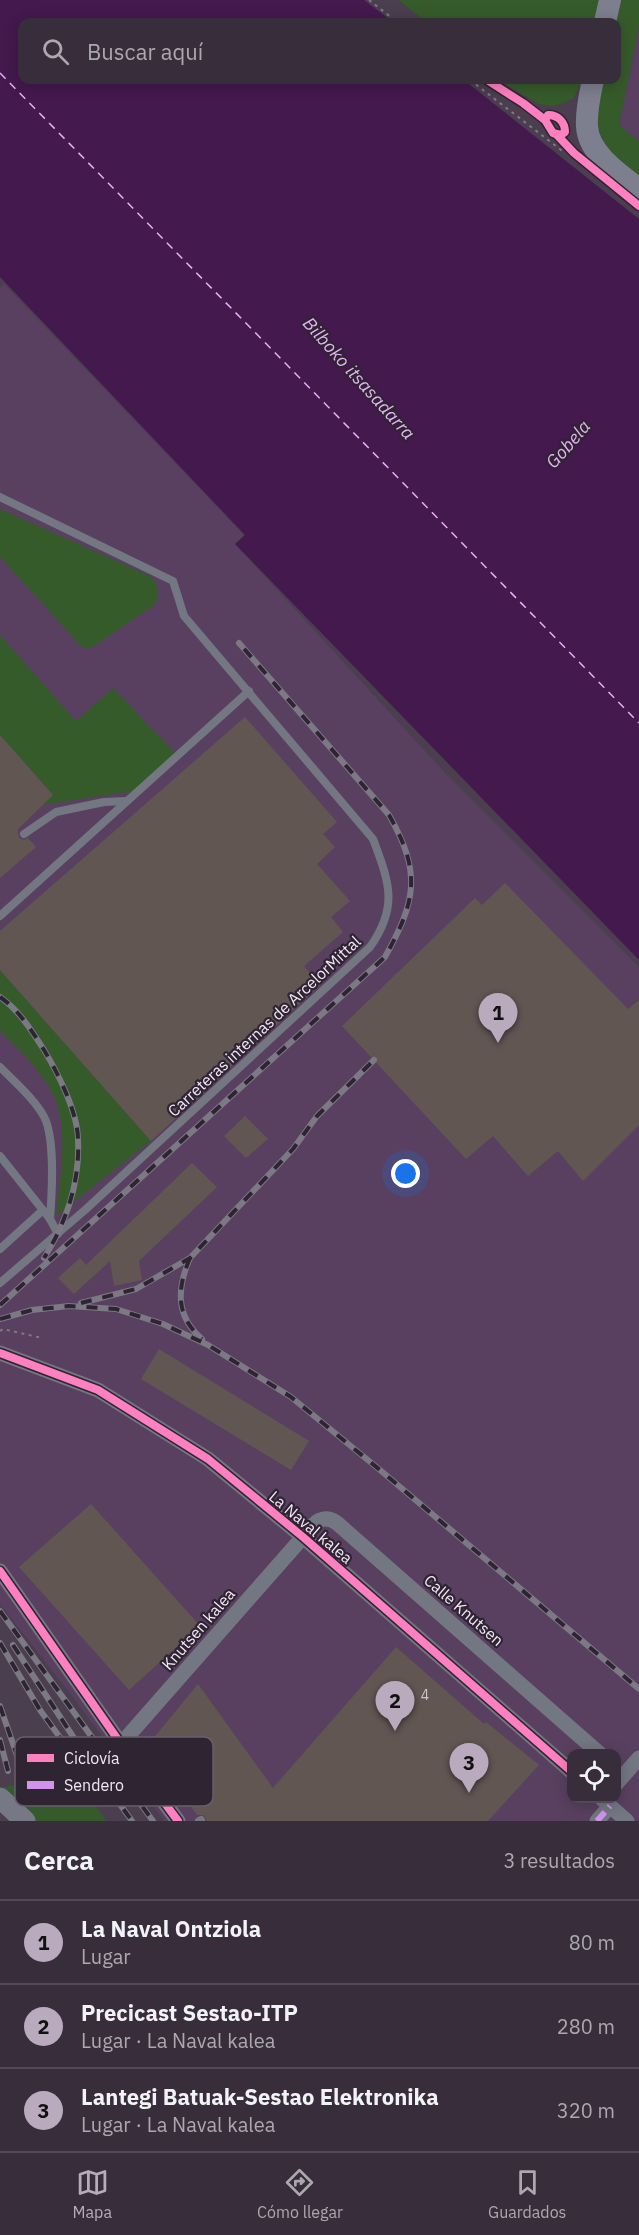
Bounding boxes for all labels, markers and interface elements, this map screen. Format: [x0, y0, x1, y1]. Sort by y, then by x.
search box [18, 18, 621, 84]
icon: search [39, 35, 72, 68]
text: Buscar aquí [87, 37, 203, 66]
water label: Bilboko itsasadarra [298, 312, 420, 444]
water label: Gobela [541, 415, 595, 473]
street label: Carreteras internas de ArcelorMittal [163, 931, 365, 1121]
pin: 1 [478, 994, 518, 1043]
your location [391, 1159, 420, 1188]
street label: La Naval kalea [265, 1486, 357, 1568]
street label: Calle Knutsen [420, 1570, 508, 1650]
street label: Knutsen kalea [157, 1584, 239, 1674]
pin: 2 [376, 1682, 414, 1731]
house number: 4 [421, 1686, 429, 1704]
legend [15, 1737, 213, 1806]
pin: 3 [450, 1744, 488, 1793]
text: Ciclovía [64, 1748, 120, 1768]
map controls [567, 1749, 621, 1803]
button: locate [567, 1749, 621, 1803]
text: Sendero [64, 1775, 124, 1795]
text: Cerca [24, 1843, 94, 1877]
text: 3 resultados [503, 1847, 615, 1874]
text: La Naval Ontziola [81, 1914, 261, 1943]
text: 1 [38, 1929, 50, 1956]
text: 80 m [569, 1929, 615, 1956]
text: Lugar [81, 1943, 131, 1970]
text: Precicast Sestao-ITP [81, 1998, 298, 2027]
text: 2 [38, 2013, 50, 2040]
text: 280 m [557, 2013, 615, 2040]
text: Lugar · La Naval kalea [81, 2027, 275, 2054]
text: Lantegi Batuak-Sestao Elektronika [81, 2082, 439, 2111]
text: 3 [38, 2097, 50, 2124]
text: 320 m [557, 2097, 615, 2124]
text: Lugar · La Naval kalea [81, 2111, 275, 2138]
tab: Mapa [73, 2166, 112, 2222]
tab: Cómo llegar [257, 2166, 343, 2222]
tab: Guardados [488, 2166, 566, 2222]

